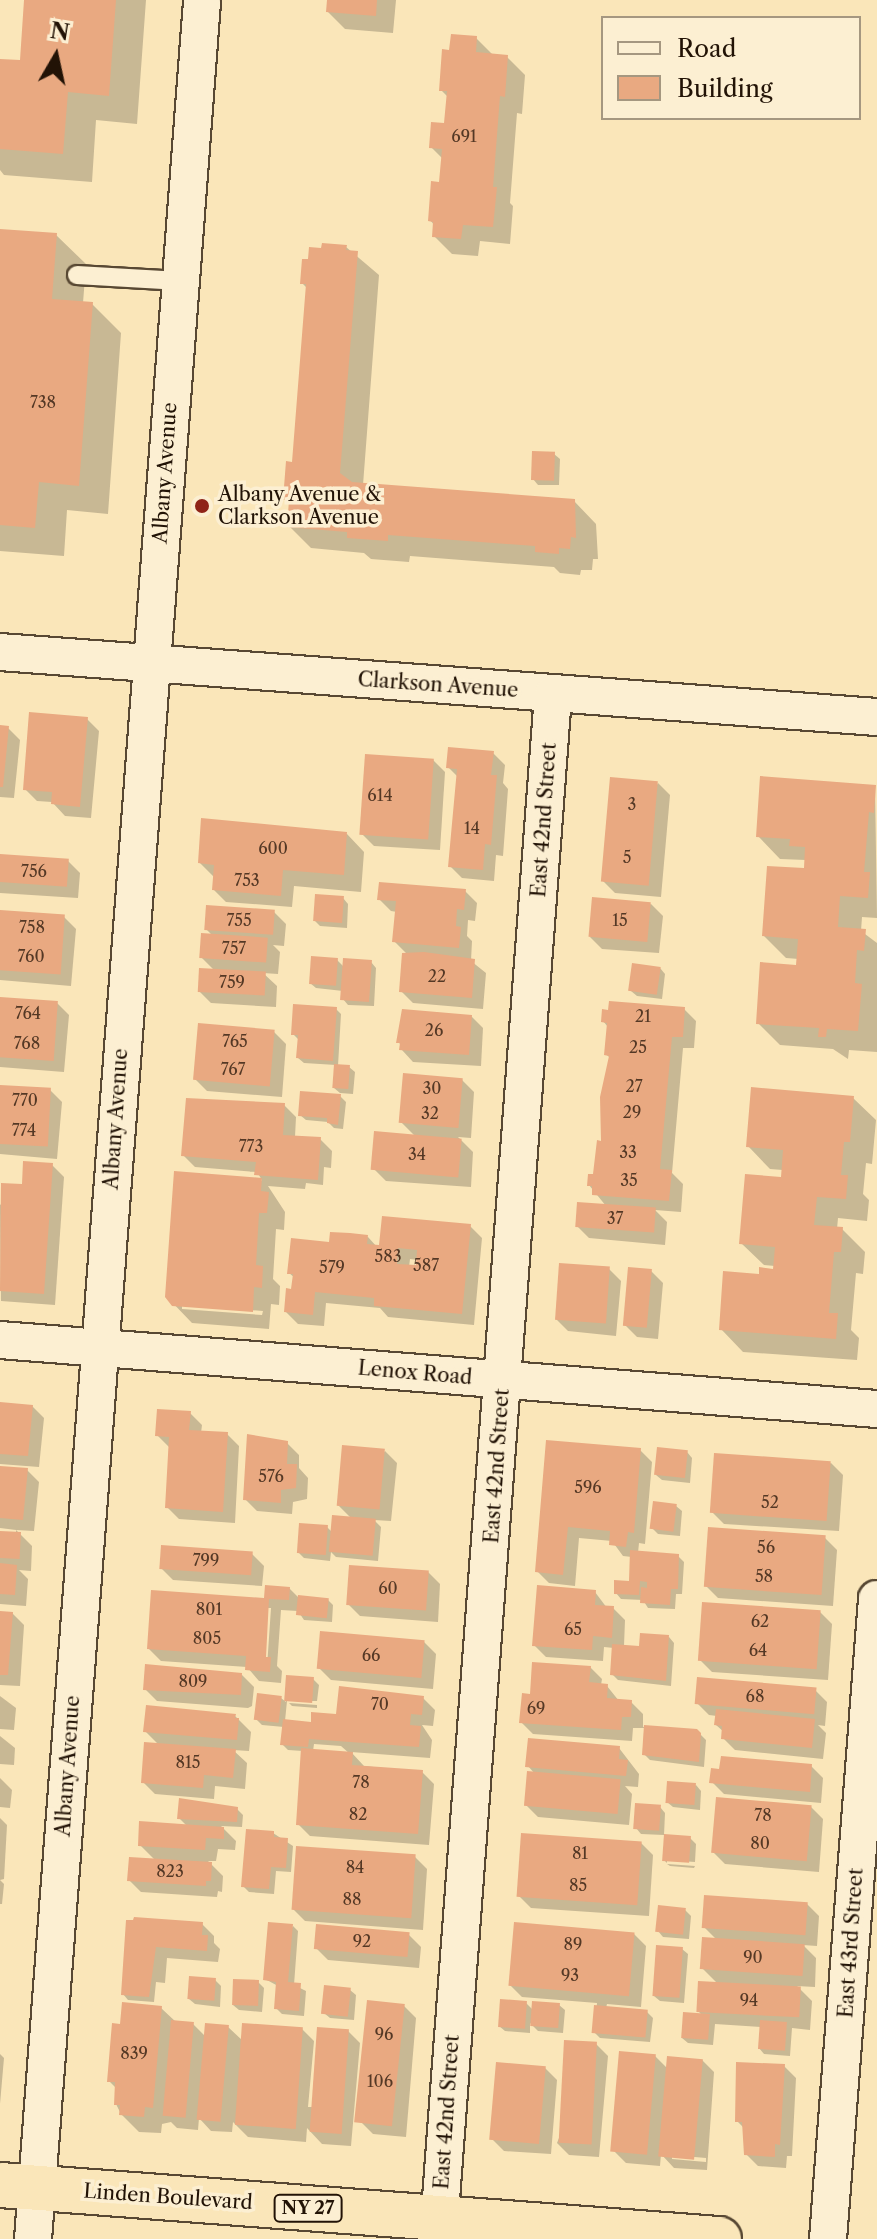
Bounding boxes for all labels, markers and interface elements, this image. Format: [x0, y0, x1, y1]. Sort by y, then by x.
north arrow [16, 16, 96, 96]
legend [601, 16, 861, 120]
text: N [48, 17, 71, 47]
text: Road [677, 34, 736, 63]
text: Building [677, 74, 773, 103]
house number: 691 [451, 126, 477, 146]
house number: 738 [30, 392, 56, 412]
street label: Albany Avenue [148, 401, 182, 545]
place label: Albany Avenue & Clarkson Avenue [218, 482, 382, 529]
marker: Albany Avenue & Clarkson Avenue [193, 497, 211, 515]
street label: Clarkson Avenue [356, 667, 520, 703]
street label: East 42nd Street [527, 742, 561, 898]
house number: 614 [367, 785, 393, 805]
house number: 3 [628, 794, 636, 814]
house number: 14 [464, 818, 480, 838]
house number: 600 [258, 838, 288, 858]
house number: 5 [623, 847, 631, 867]
house number: 756 [21, 861, 47, 881]
house number: 753 [234, 870, 260, 890]
house number: 755 [226, 910, 252, 930]
house number: 15 [612, 910, 628, 930]
house number: 758 [19, 917, 45, 937]
house number: 757 [222, 938, 246, 958]
house number: 760 [17, 946, 45, 966]
house number: 22 [428, 966, 446, 986]
house number: 759 [219, 972, 245, 992]
house number: 764 [15, 1003, 41, 1023]
house number: 21 [635, 1006, 651, 1026]
house number: 26 [425, 1020, 443, 1040]
house number: 765 [222, 1031, 248, 1051]
house number: 768 [14, 1033, 40, 1053]
house number: 25 [629, 1037, 647, 1057]
street label: Albany Avenue [99, 1047, 133, 1191]
house number: 767 [221, 1059, 245, 1079]
house number: 27 [625, 1076, 643, 1096]
house number: 30 [423, 1078, 441, 1098]
house number: 770 [12, 1090, 38, 1110]
house number: 29 [623, 1102, 641, 1122]
house number: 32 [421, 1103, 439, 1123]
house number: 774 [12, 1120, 36, 1140]
house number: 773 [239, 1136, 263, 1156]
house number: 33 [619, 1142, 637, 1162]
house number: 34 [408, 1144, 426, 1164]
house number: 35 [620, 1170, 638, 1190]
house number: 37 [607, 1208, 623, 1228]
house number: 583 [375, 1246, 401, 1266]
house number: 587 [413, 1255, 439, 1275]
house number: 579 [319, 1257, 345, 1277]
street label: Lenox Road [357, 1356, 473, 1390]
street label: East 42nd Street [480, 1388, 514, 1544]
house number: 576 [258, 1466, 284, 1486]
house number: 596 [574, 1477, 602, 1497]
house number: 52 [761, 1492, 779, 1512]
house number: 56 [757, 1537, 775, 1557]
house number: 799 [193, 1550, 219, 1570]
house number: 58 [755, 1566, 773, 1586]
house number: 60 [378, 1578, 398, 1598]
house number: 801 [196, 1599, 222, 1619]
house number: 62 [751, 1611, 769, 1631]
house number: 65 [564, 1619, 582, 1639]
house number: 805 [193, 1628, 221, 1648]
house number: 64 [749, 1640, 767, 1660]
house number: 66 [362, 1645, 380, 1665]
house number: 809 [179, 1671, 207, 1691]
house number: 68 [746, 1686, 764, 1706]
street label: Albany Avenue [51, 1694, 85, 1838]
house number: 70 [371, 1694, 389, 1714]
house number: 69 [527, 1698, 545, 1718]
house number: 815 [176, 1752, 200, 1772]
house number: 78 [352, 1772, 370, 1792]
house number: 82 [349, 1804, 367, 1824]
house number: 78 [754, 1805, 772, 1825]
house number: 80 [750, 1833, 770, 1853]
house number: 81 [572, 1843, 588, 1863]
house number: 84 [346, 1857, 364, 1877]
house number: 823 [156, 1861, 184, 1881]
street label: East 43rd Street [834, 1867, 868, 2019]
house number: 85 [569, 1875, 587, 1895]
house number: 88 [343, 1889, 361, 1909]
house number: 92 [353, 1931, 371, 1951]
house number: 89 [564, 1934, 582, 1954]
house number: 90 [743, 1947, 763, 1967]
house number: 93 [561, 1965, 579, 1985]
house number: 94 [740, 1990, 758, 2010]
house number: 96 [375, 2024, 393, 2044]
street label: East 42nd Street [430, 2034, 464, 2190]
house number: 839 [120, 2043, 148, 2063]
house number: 106 [367, 2071, 393, 2091]
street label: Linden Boulevard [83, 2179, 253, 2215]
road number: NY 27 [272, 2194, 344, 2222]

